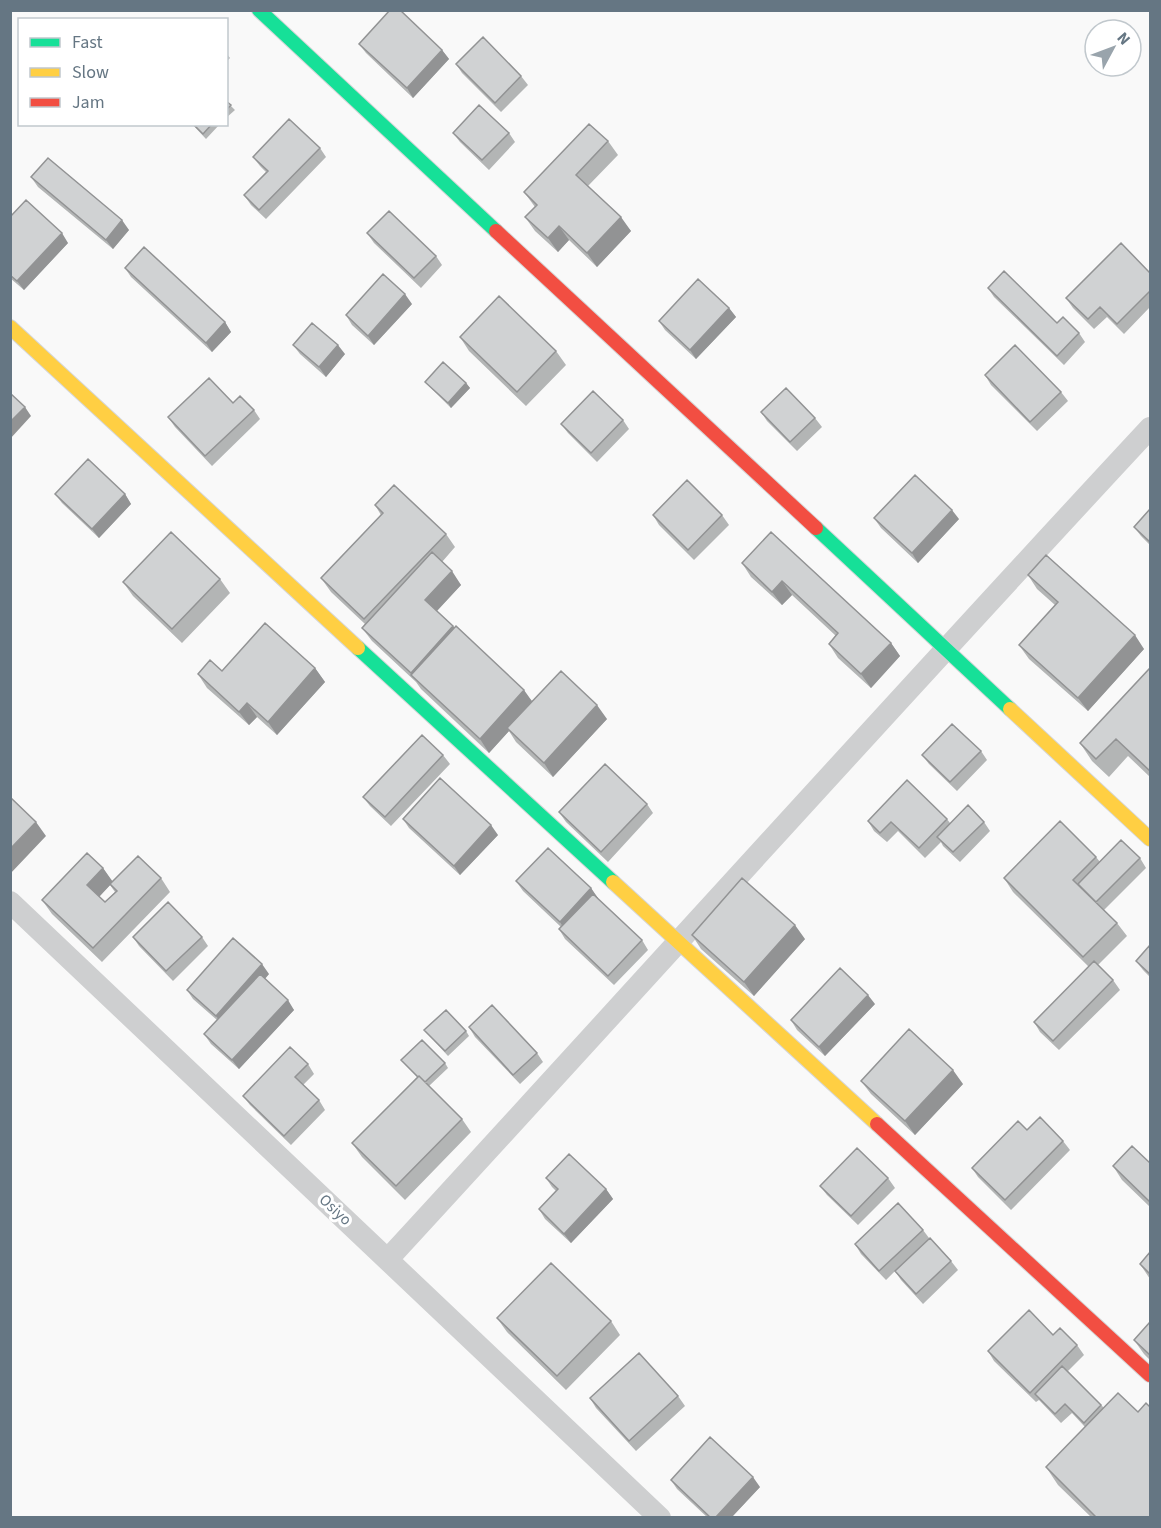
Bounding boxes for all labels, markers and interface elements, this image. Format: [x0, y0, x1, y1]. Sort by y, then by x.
legend [18, 18, 228, 126]
north arrow [1083, 18, 1143, 78]
text: N [1112, 28, 1135, 50]
text: Fast [72, 30, 103, 55]
text: Slow [72, 60, 109, 85]
text: Jam [72, 90, 105, 115]
street label: Osiyo [314, 1189, 356, 1231]

